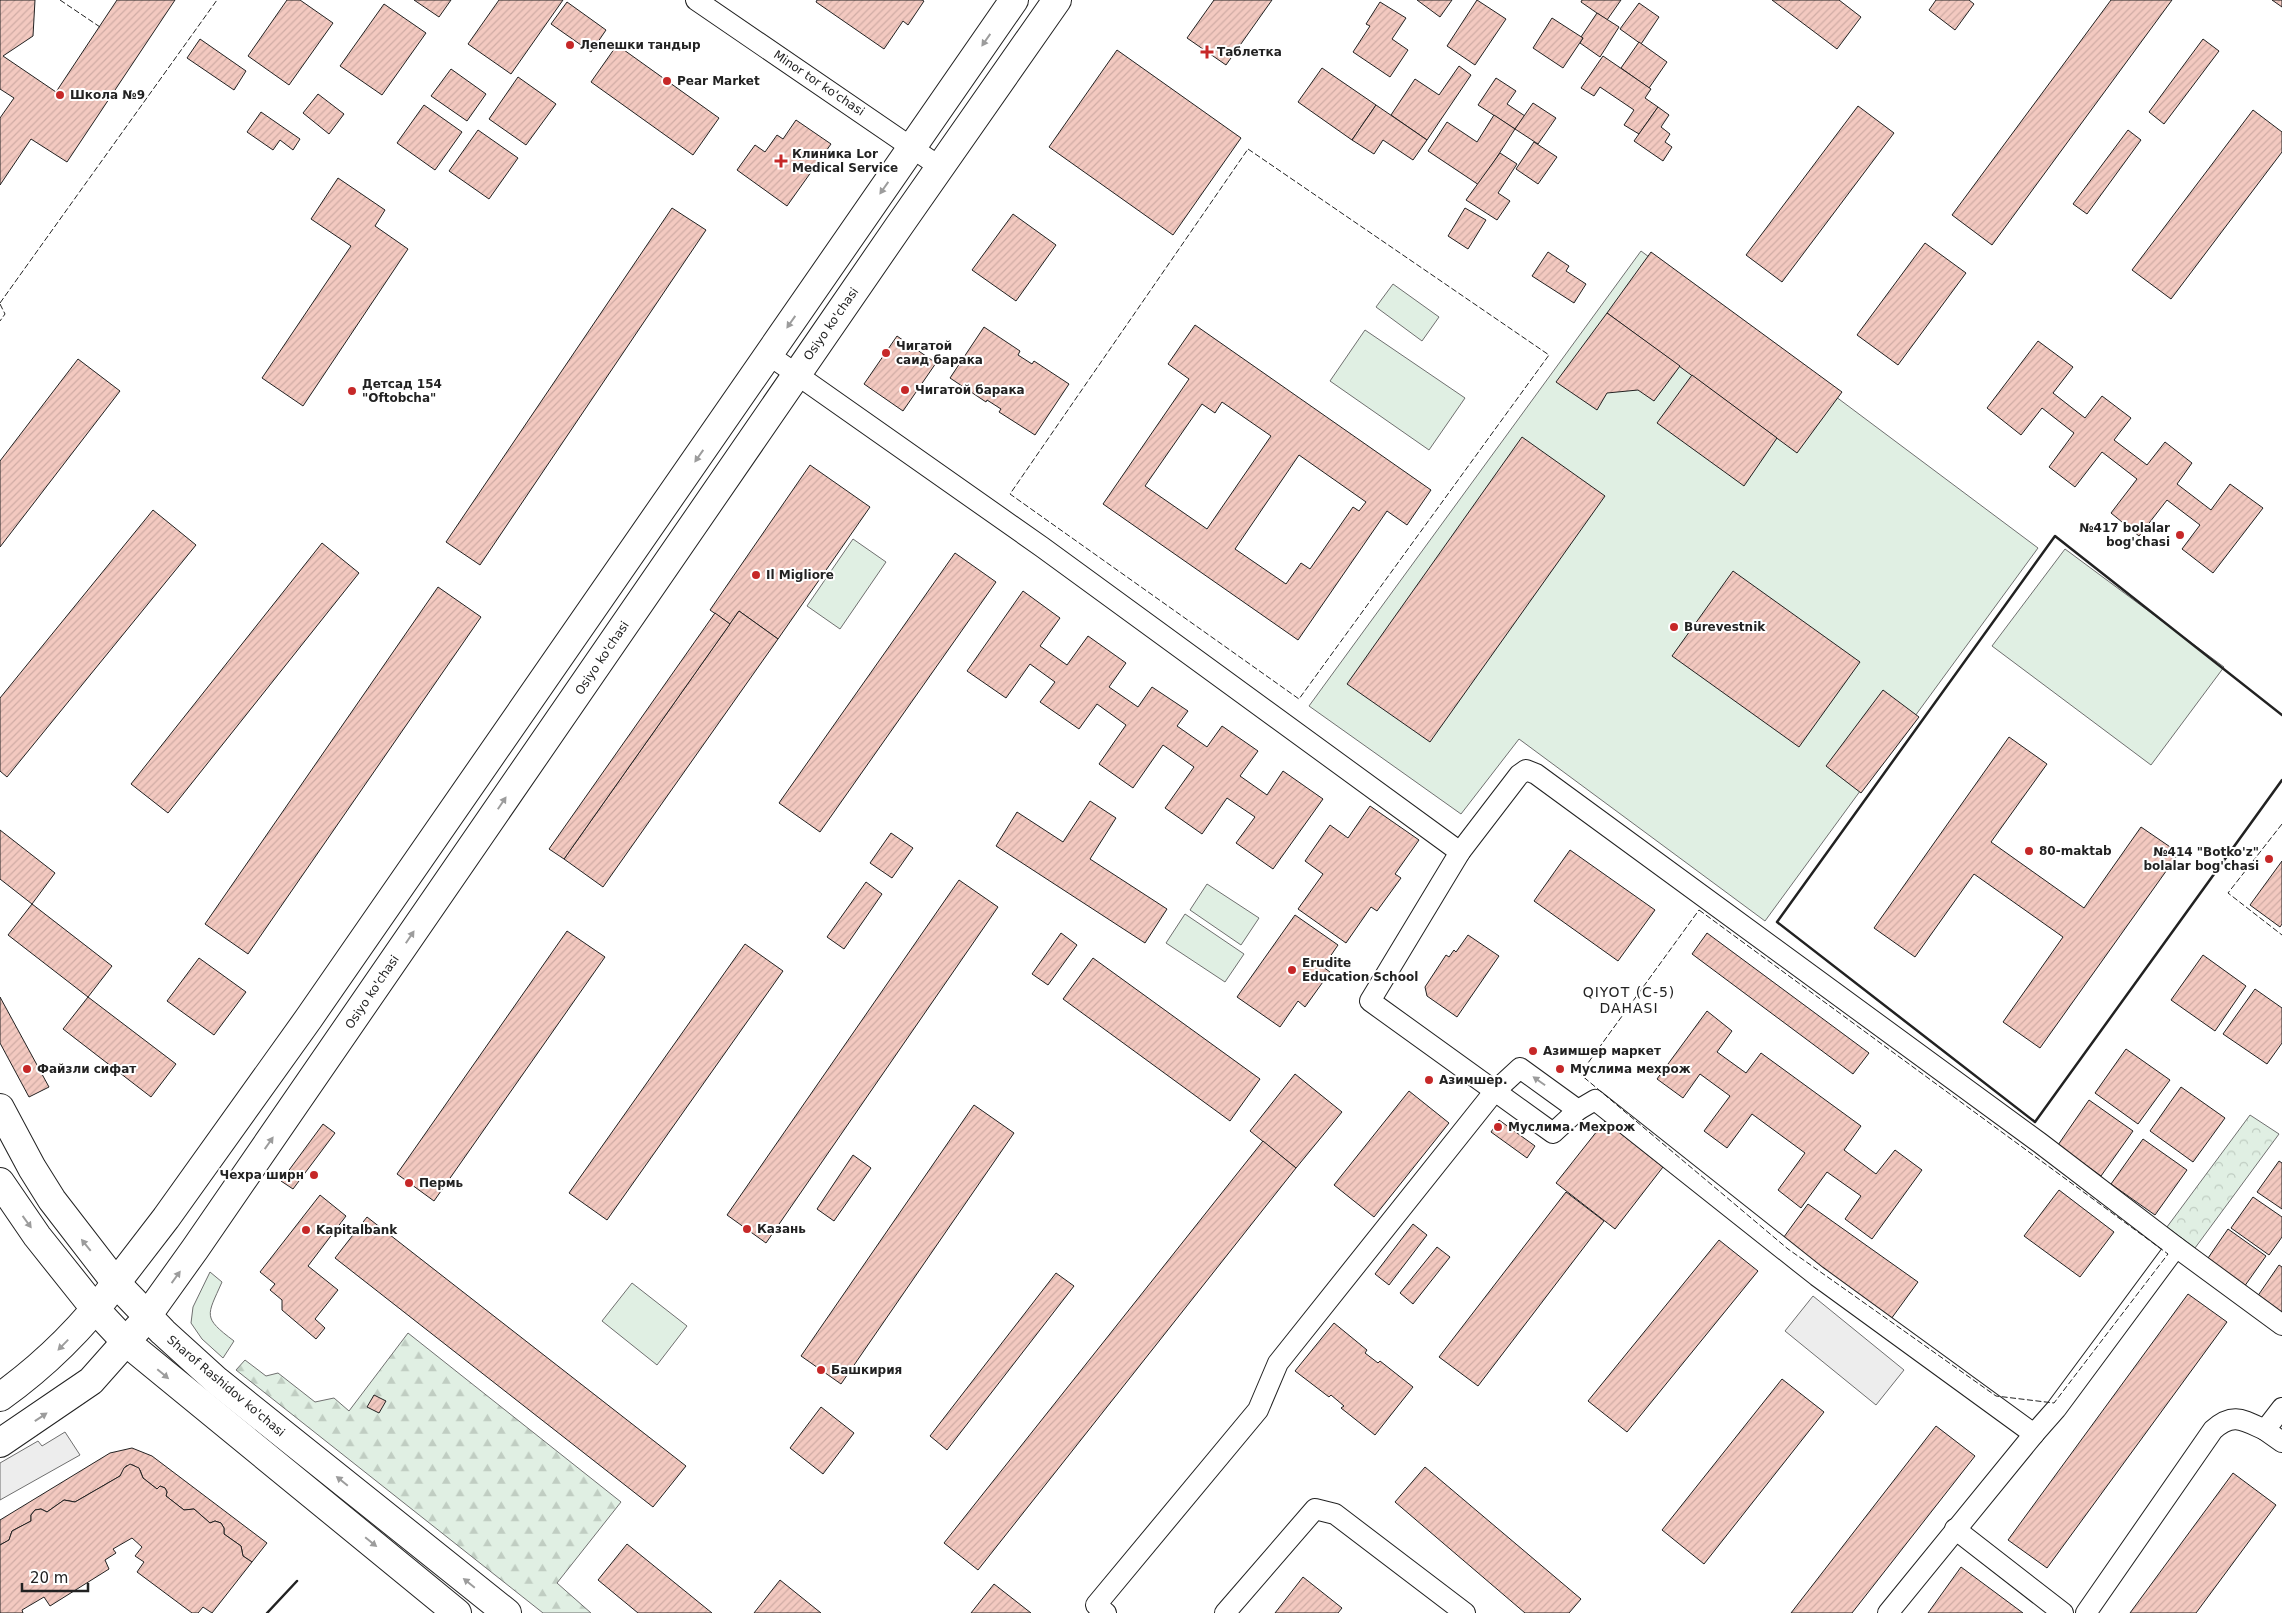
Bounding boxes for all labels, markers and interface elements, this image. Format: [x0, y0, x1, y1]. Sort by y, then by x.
one-way arrow [981, 33, 991, 47]
place label: Лепешки тандыр [580, 38, 701, 52]
marker: Лепешки тандыр [564, 39, 576, 51]
place label: Таблетка [1217, 45, 1282, 59]
marker: Таблетка [1201, 46, 1213, 58]
street label: Minor tor ko'chasi [771, 47, 867, 119]
place label: Pear Market [677, 74, 760, 88]
marker: Pear Market [661, 75, 673, 87]
place label: Школа №9 [70, 88, 145, 102]
marker: Школа №9 [54, 89, 66, 101]
place label: Клиника Lor Medical Service [792, 147, 898, 175]
marker: Клиника Lor Medical Service [774, 154, 788, 168]
one-way arrow [879, 181, 889, 195]
street label: Osiyo ko'chasi [801, 285, 861, 363]
one-way arrow [787, 315, 796, 329]
place label: Чигатой саид барака [896, 339, 983, 367]
marker: Чигатой саид барака [880, 347, 892, 359]
place label: Детсад 154 "Oftobcha" [362, 377, 442, 405]
place label: Чигатой барака [915, 383, 1025, 397]
marker: Чигатой барака [899, 384, 911, 396]
marker: Детсад 154 "Oftobcha" [346, 385, 358, 397]
one-way arrow [694, 449, 704, 462]
place label: №417 bolalar bog'chasi [2079, 521, 2170, 549]
marker: №417 bolalar bog'chasi [2174, 529, 2186, 541]
place label: Il Migliore [766, 568, 834, 582]
marker: Il Migliore [750, 569, 762, 581]
street label: Osiyo ko'chasi [572, 619, 632, 697]
place label: Burevestnik [1684, 620, 1766, 634]
marker: Burevestnik [1668, 621, 1680, 633]
one-way arrow [497, 796, 507, 810]
place label: 80-maktab [2039, 844, 2112, 858]
marker: 80-maktab [2023, 845, 2035, 857]
place label: №414 "Botko'z" bolalar bog'chasi [2144, 845, 2259, 873]
marker: №414 "Botko'z" bolalar bog'chasi [2263, 853, 2275, 865]
one-way arrow [405, 930, 415, 944]
street label: Osiyo ko'chasi [342, 953, 402, 1031]
place label: Erudite Education School [1302, 956, 1418, 984]
marker: Erudite Education School [1286, 964, 1298, 976]
district label: QIYOT (C-5) DAHASI [1583, 984, 1675, 1016]
place label: Азимшер маркет [1543, 1044, 1661, 1058]
marker: Азимшер маркет [1527, 1045, 1539, 1057]
place label: Файзли сифат [37, 1062, 136, 1076]
place label: Муслима мехрож [1570, 1062, 1691, 1076]
marker: Файзли сифат [21, 1063, 33, 1075]
marker: Муслима мехрож [1554, 1063, 1566, 1075]
place label: Азимшер. [1439, 1073, 1508, 1087]
marker: Азимшер. [1423, 1074, 1435, 1086]
one-way arrow [1532, 1077, 1545, 1087]
place label: Муслима. Мехрож [1508, 1120, 1635, 1134]
marker: Муслима. Мехрож [1492, 1121, 1504, 1133]
one-way arrow [264, 1136, 273, 1150]
place label: Чехра ширн [220, 1168, 304, 1182]
marker: Чехра ширн [308, 1169, 320, 1181]
place label: Пермь [419, 1176, 464, 1190]
marker: Пермь [403, 1177, 415, 1189]
one-way arrow [22, 1215, 32, 1229]
place label: Казань [757, 1222, 806, 1236]
place label: Kapitalbank [316, 1223, 398, 1237]
marker: Казань [741, 1223, 753, 1235]
marker: Kapitalbank [300, 1224, 312, 1236]
one-way arrow [80, 1239, 91, 1252]
one-way arrow [171, 1270, 181, 1284]
street label: Sharof Rashidov ko'chasi [164, 1333, 288, 1439]
one-way arrow [57, 1339, 69, 1351]
place label: Башкирия [831, 1363, 902, 1377]
marker: Башкирия [815, 1364, 827, 1376]
one-way arrow [156, 1368, 169, 1379]
one-way arrow [34, 1412, 48, 1422]
one-way arrow [335, 1476, 349, 1486]
one-way arrow [364, 1537, 377, 1548]
scale bar [22, 1560, 89, 1592]
text: 20 m [30, 1569, 68, 1587]
one-way arrow [463, 1577, 476, 1588]

